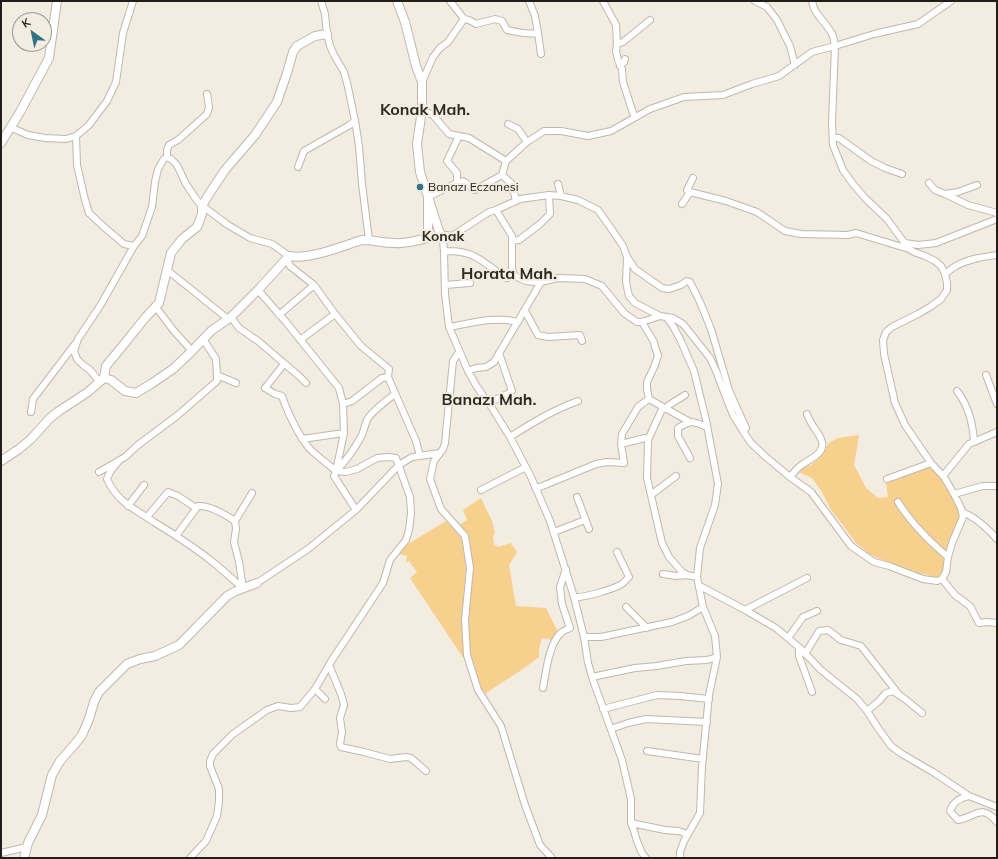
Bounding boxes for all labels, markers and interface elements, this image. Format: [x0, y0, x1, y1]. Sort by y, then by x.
north arrow [12, 12, 52, 52]
text: K [19, 15, 33, 31]
district label: Konak Mah. [380, 100, 470, 120]
place label: Banazı Eczanesi [428, 180, 518, 194]
marker: Banazı Eczanesi [415, 182, 425, 192]
district label: Konak [422, 229, 464, 245]
district label: Horata Mah. [461, 264, 557, 284]
district label: Banazı Mah. [442, 390, 536, 410]

